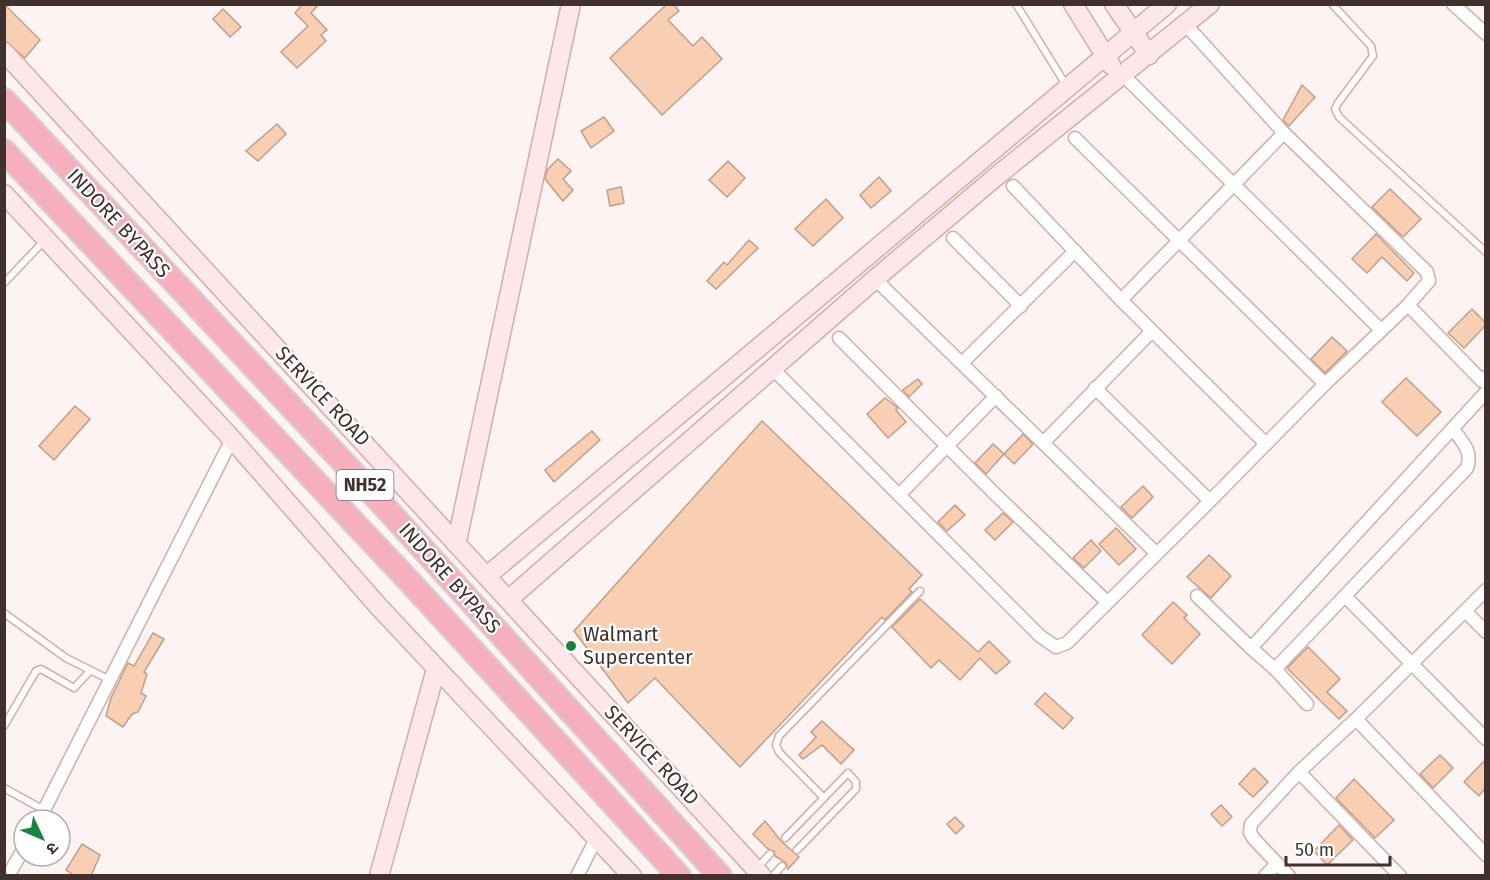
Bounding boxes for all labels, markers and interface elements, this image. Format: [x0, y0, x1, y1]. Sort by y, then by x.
street label: INDORE BYPASS [62, 163, 176, 283]
street label: SERVICE ROAD [271, 341, 375, 451]
road number: NH52 [336, 470, 394, 500]
street label: INDORE BYPASS [394, 518, 506, 638]
place label: Walmart Supercenter [583, 622, 693, 669]
marker: Walmart Supercenter [564, 639, 578, 653]
street label: SERVICE ROAD [600, 700, 704, 810]
north arrow [12, 808, 72, 868]
scale bar [1286, 829, 1390, 867]
text: उ [42, 838, 63, 858]
text: 50 m [1295, 839, 1334, 861]

